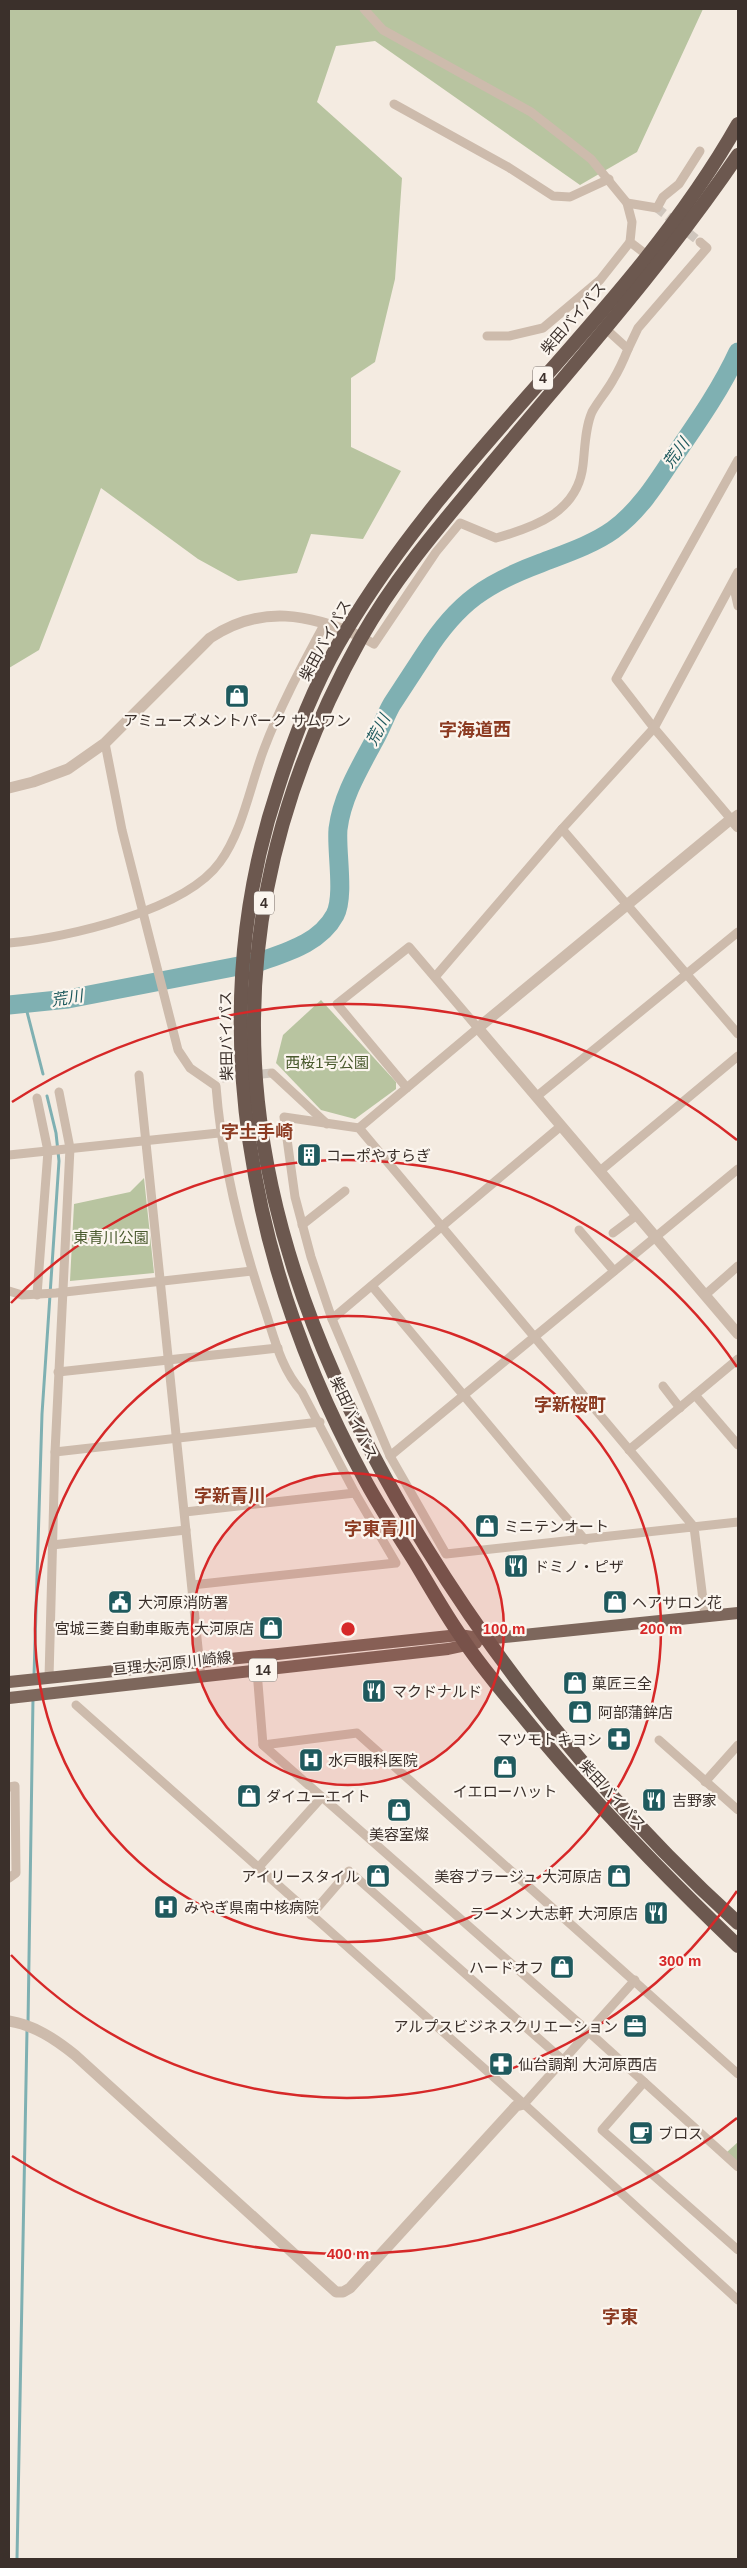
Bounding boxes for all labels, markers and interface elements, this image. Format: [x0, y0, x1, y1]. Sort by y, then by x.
street label: 柴田バイパス [537, 279, 609, 357]
road number: 4 [533, 366, 553, 389]
water label: 荒川 [660, 433, 693, 471]
street label: 柴田バイパス [296, 597, 354, 683]
shop icon: アミューズメントパーク サムワン [224, 683, 250, 709]
water label: 荒川 [363, 710, 394, 748]
place label: アミューズメントパーク サムワン [123, 712, 351, 729]
district label: 字海道西 [439, 720, 511, 740]
road number: 4 [254, 891, 274, 914]
water label: 荒川 [50, 987, 86, 1009]
street label: 柴田バイパス [217, 991, 235, 1081]
park label: 西桜1号公園 [285, 1054, 369, 1071]
district label: 字土手崎 [221, 1122, 293, 1142]
building icon: コーポやすらぎ [296, 1142, 322, 1168]
place label: コーポやすらぎ [326, 1147, 431, 1164]
park label: 東青川公園 [73, 1229, 149, 1246]
street label: 柴田バイパス [327, 1374, 381, 1462]
district label: 字新桜町 [534, 1395, 606, 1415]
district label: 字新青川 [194, 1486, 266, 1506]
shop icon: ミニテンオート [474, 1513, 500, 1539]
place label: ミニテンオート [504, 1518, 609, 1535]
district label: 字東青川 [344, 1519, 416, 1539]
restaurant icon: ドミノ・ピザ [503, 1553, 529, 1579]
place label: ドミノ・ピザ [534, 1558, 624, 1575]
public building icon: 大河原消防署 [107, 1589, 133, 1615]
shop icon: ヘアサロン花 [602, 1589, 628, 1615]
place label: 大河原消防署 [138, 1594, 228, 1611]
place label: ヘアサロン花 [632, 1594, 722, 1611]
shop icon: 宮城三菱自動車販売 大河原店 [258, 1615, 284, 1641]
place label: 宮城三菱自動車販売 大河原店 [55, 1620, 254, 1637]
centre of rings [339, 1620, 357, 1638]
text: 100 m [483, 1620, 525, 1637]
text: 200 m [640, 1620, 682, 1637]
street label: 亘理大河原川崎線 [111, 1648, 233, 1678]
road number: 14 [249, 1658, 277, 1682]
shop icon: 菓匠三全 [562, 1670, 588, 1696]
place label: 菓匠三全 [592, 1675, 652, 1692]
restaurant icon: マクドナルド [361, 1678, 387, 1704]
place label: マクドナルド [392, 1683, 482, 1700]
shop icon: 阿部蒲鉾店 [567, 1699, 593, 1725]
place label: 阿部蒲鉾店 [598, 1704, 673, 1721]
pharmacy icon: マツモトキヨシ [606, 1726, 632, 1752]
place label: マツモトキヨシ [497, 1731, 602, 1748]
hospital icon: 水戸眼科医院 [298, 1747, 324, 1773]
place label: 水戸眼科医院 [328, 1752, 418, 1769]
shop icon: イエローハット [492, 1754, 518, 1780]
street label: 柴田バイパス [576, 1756, 650, 1834]
shop icon: ダイユーエイト [236, 1783, 262, 1809]
place label: イエローハット [453, 1783, 557, 1800]
restaurant icon: 吉野家 [641, 1787, 667, 1813]
place label: ダイユーエイト [266, 1788, 371, 1805]
place label: 吉野家 [672, 1792, 717, 1809]
shop icon: 美容室燦 [386, 1797, 412, 1823]
place label: 美容室燦 [369, 1826, 429, 1843]
shop icon: アイリースタイル [365, 1863, 391, 1889]
shop icon: 美容ブラージュ 大河原店 [606, 1863, 632, 1889]
place label: アイリースタイル [241, 1868, 360, 1885]
place label: 美容ブラージュ 大河原店 [434, 1868, 602, 1885]
hospital icon: みやぎ県南中核病院 [153, 1894, 179, 1920]
place label: みやぎ県南中核病院 [184, 1899, 319, 1916]
restaurant icon: ラーメン大志軒 大河原店 [643, 1900, 669, 1926]
place label: ラーメン大志軒 大河原店 [469, 1905, 638, 1922]
text: 300 m [659, 1952, 701, 1969]
shop icon: ハードオフ [549, 1954, 575, 1980]
place label: ハードオフ [469, 1959, 544, 1976]
office icon: アルプスビジネスクリエーション [622, 2013, 648, 2039]
place label: アルプスビジネスクリエーション [393, 2018, 618, 2035]
pharmacy icon: 仙台調剤 大河原西店 [488, 2051, 514, 2077]
place label: 仙台調剤 大河原西店 [518, 2056, 657, 2073]
cafe icon: ブロス [628, 2120, 654, 2146]
place label: ブロス [658, 2125, 703, 2142]
text: 400 m [327, 2245, 369, 2262]
district label: 字東 [602, 2307, 638, 2327]

